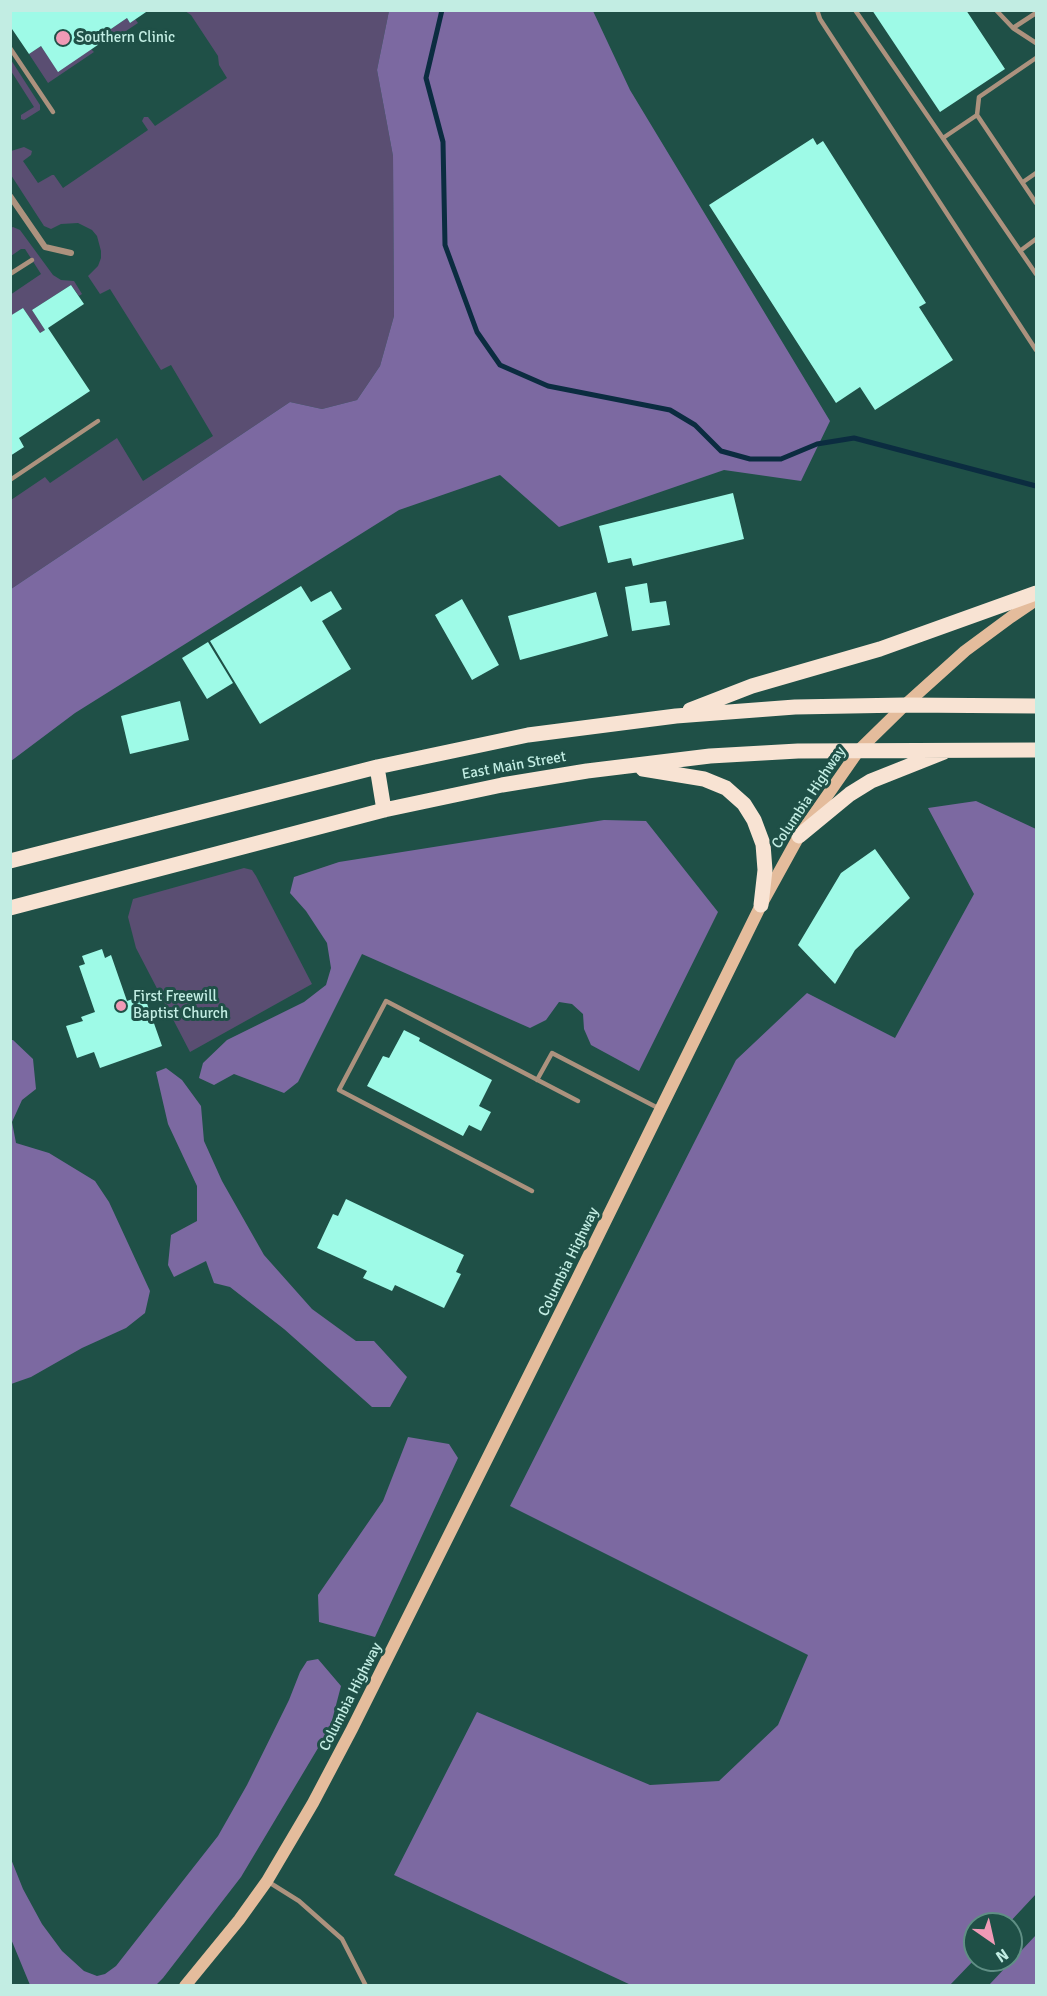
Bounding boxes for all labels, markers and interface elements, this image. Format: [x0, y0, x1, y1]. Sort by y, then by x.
marker: Southern Clinic [54, 29, 72, 47]
place label: Southern Clinic [76, 29, 175, 47]
street label: Columbia Highway [768, 744, 850, 852]
street label: East Main Street [461, 748, 567, 784]
place label: First Freewill Baptist Church [133, 988, 228, 1023]
marker: First Freewill Baptist Church [114, 999, 128, 1013]
street label: Columbia Highway [535, 1204, 603, 1320]
street label: Columbia Highway [316, 1640, 386, 1754]
north arrow [963, 1912, 1023, 1972]
text: N [992, 1944, 1012, 1967]

